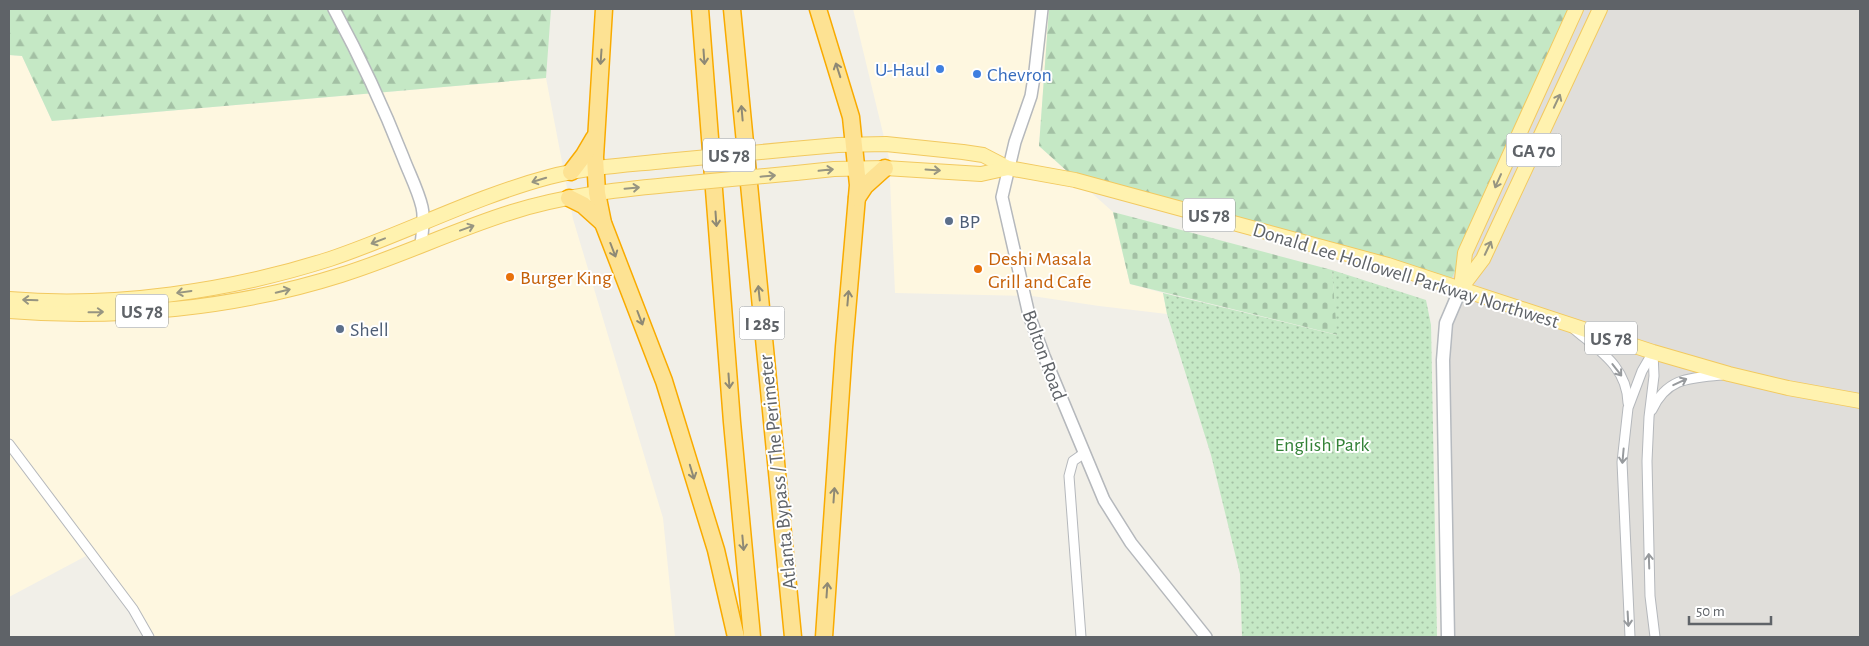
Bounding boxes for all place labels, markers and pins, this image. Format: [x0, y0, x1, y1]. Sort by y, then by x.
place label: U-Haul [875, 60, 930, 80]
marker: U-Haul [934, 63, 946, 75]
place label: Chevron [987, 65, 1052, 85]
marker: Chevron [971, 68, 983, 80]
place label: BP [959, 212, 980, 232]
marker: BP [943, 215, 955, 227]
place label: Deshi Masala Grill and Cafe [988, 249, 1092, 292]
marker: Deshi Masala Grill and Cafe [972, 263, 984, 275]
place label: Burger King [520, 268, 612, 288]
marker: Burger King [504, 271, 516, 283]
place label: Shell [350, 320, 389, 340]
marker: Shell [334, 323, 346, 335]

